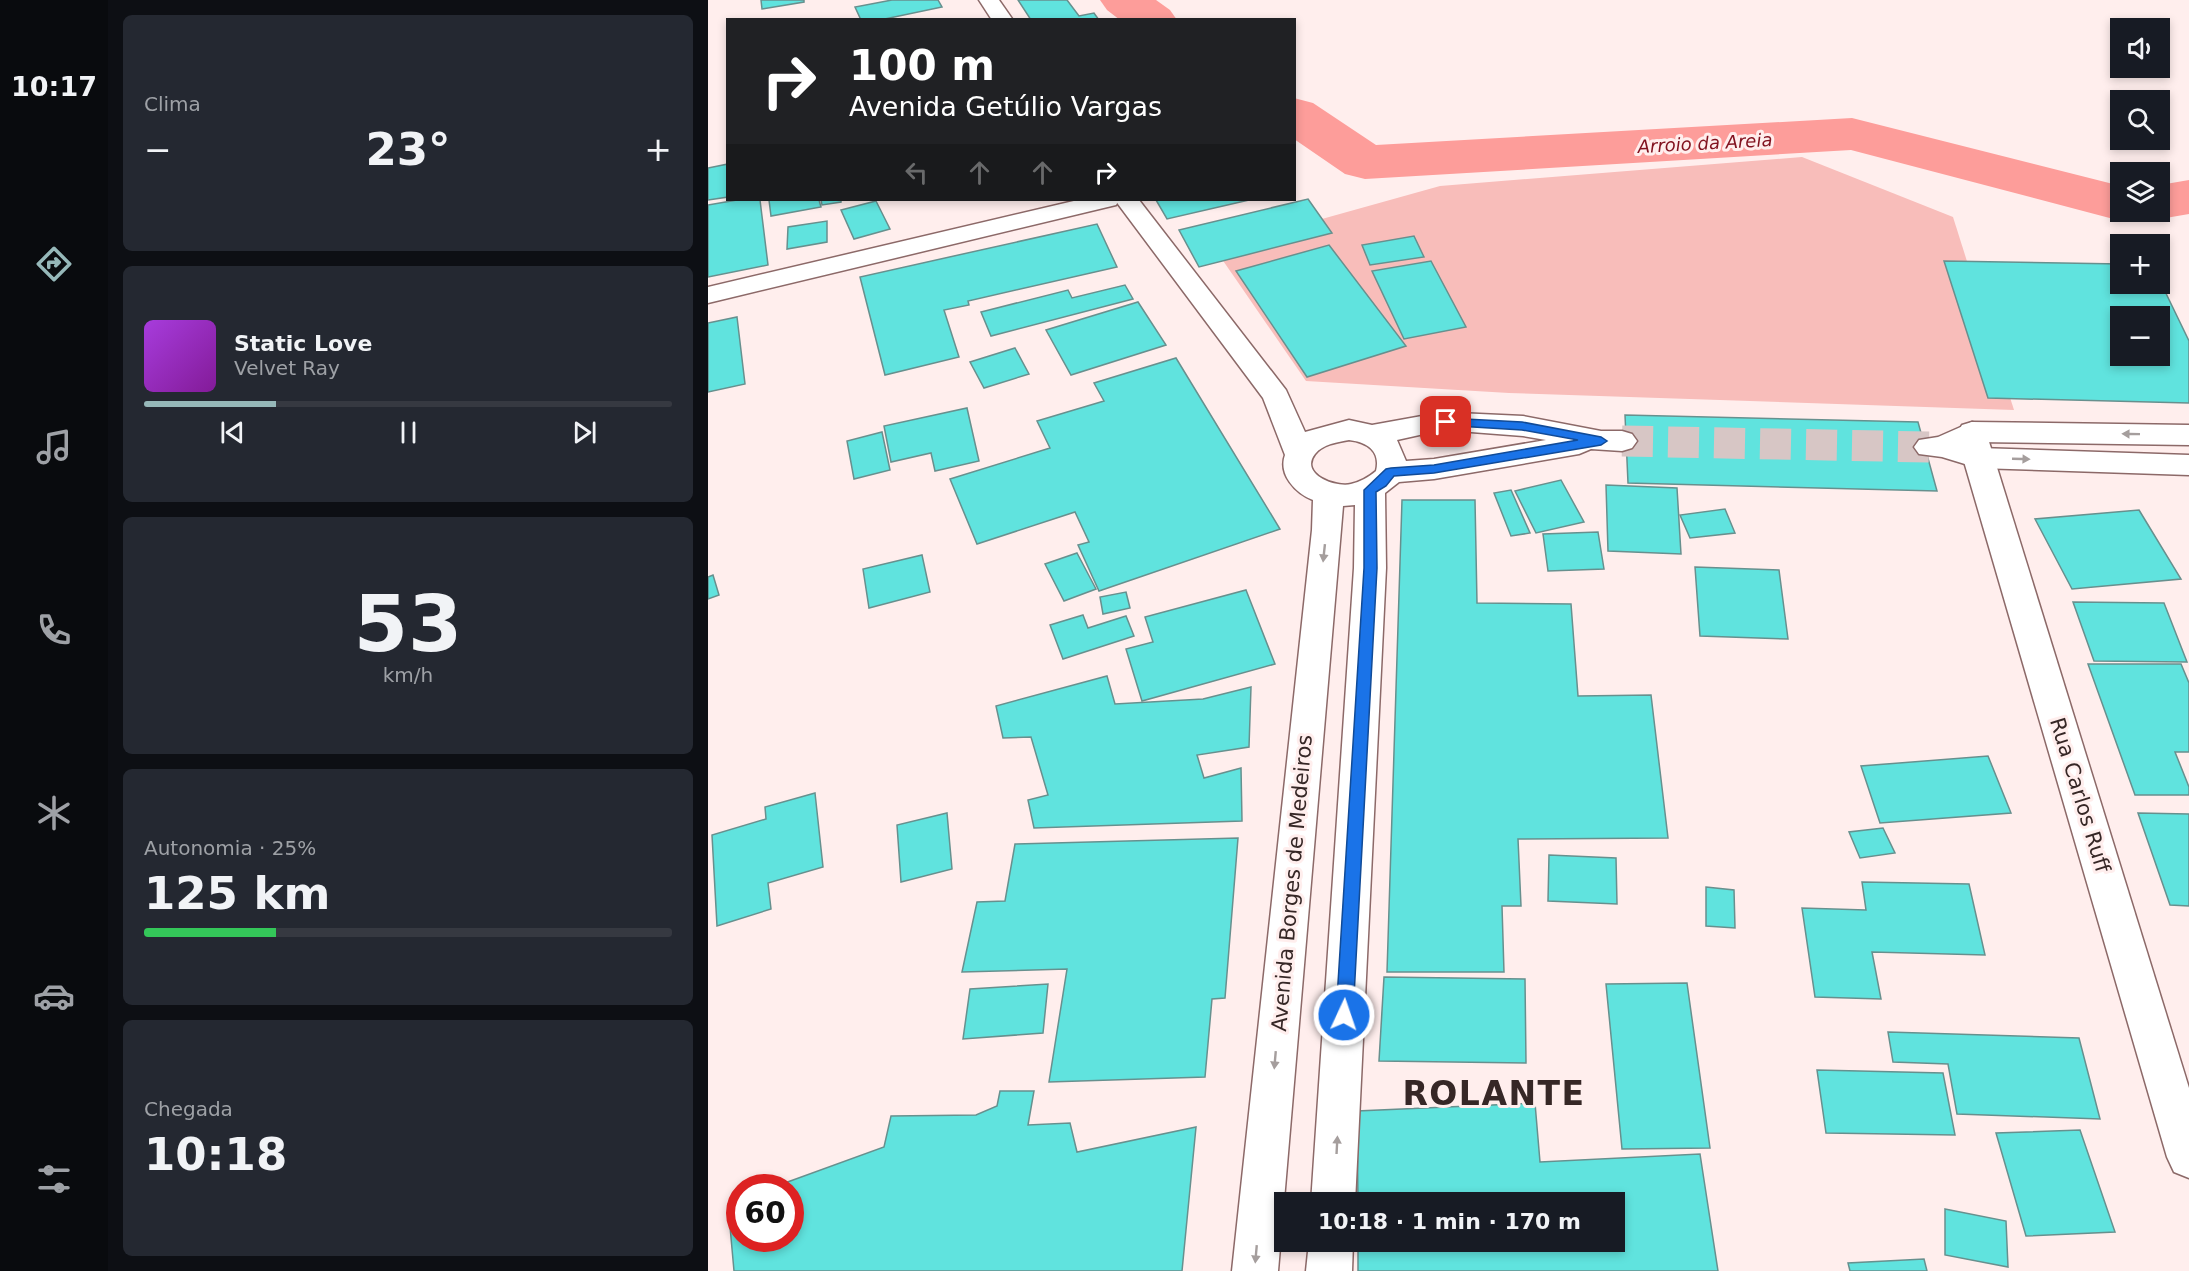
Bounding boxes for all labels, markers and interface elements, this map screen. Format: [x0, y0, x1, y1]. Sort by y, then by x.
map controls [2110, 18, 2170, 366]
button: sound [2110, 18, 2170, 78]
text: 100 m [849, 41, 995, 90]
icon: right [750, 42, 828, 120]
text: 10:17 [11, 71, 97, 102]
button: search [2110, 90, 2170, 150]
text: Avenida Getúlio Vargas [849, 91, 1162, 122]
text: Clima [144, 92, 201, 116]
text: 23° [365, 123, 451, 176]
water label: Arroio da Areia [1636, 129, 1773, 157]
text: − [144, 130, 172, 169]
text: + [644, 130, 672, 169]
icon: left [900, 156, 933, 189]
icon: ahead [963, 156, 996, 189]
icon: ahead [1026, 156, 1059, 189]
icon: right [1089, 156, 1122, 189]
button: layers [2110, 162, 2170, 222]
button: + [2110, 234, 2170, 294]
icon: directions [33, 243, 75, 285]
button: − [2110, 306, 2170, 366]
text: Static Love [234, 331, 372, 356]
text: Velvet Ray [234, 356, 340, 380]
pin [1420, 396, 1471, 447]
icon: arrive [1429, 405, 1462, 438]
icon: previous [216, 416, 249, 449]
icon: pause [392, 416, 425, 449]
icon: next [568, 416, 601, 449]
icon: music [33, 426, 75, 468]
one-way arrow [2121, 430, 2140, 439]
one-way arrow [2011, 455, 2030, 464]
one-way arrow [1319, 543, 1329, 562]
text: 53 [354, 579, 462, 669]
icon: phone [33, 609, 75, 651]
text: km/h [383, 663, 433, 687]
street label: Rua Carlos Ruff [2045, 715, 2115, 876]
street label: Avenida Borges de Medeiros [1267, 734, 1317, 1032]
icon: climate [33, 792, 75, 834]
text: Autonomia · 25% [144, 836, 316, 860]
text: 125 km [144, 867, 330, 920]
icon: car [33, 975, 75, 1017]
position arrow [1312, 983, 1376, 1047]
one-way arrow [1270, 1051, 1280, 1070]
district label: ROLANTE [1402, 1074, 1586, 1113]
text: Chegada [144, 1097, 233, 1121]
text: 10:18 [144, 1128, 287, 1181]
one-way arrow [1332, 1135, 1341, 1154]
icon: filters [33, 1158, 75, 1200]
speed limit sign: 60 [726, 1174, 804, 1252]
text: 10:18 · 1 min · 170 m [1318, 1209, 1581, 1234]
one-way arrow [1251, 1245, 1261, 1264]

